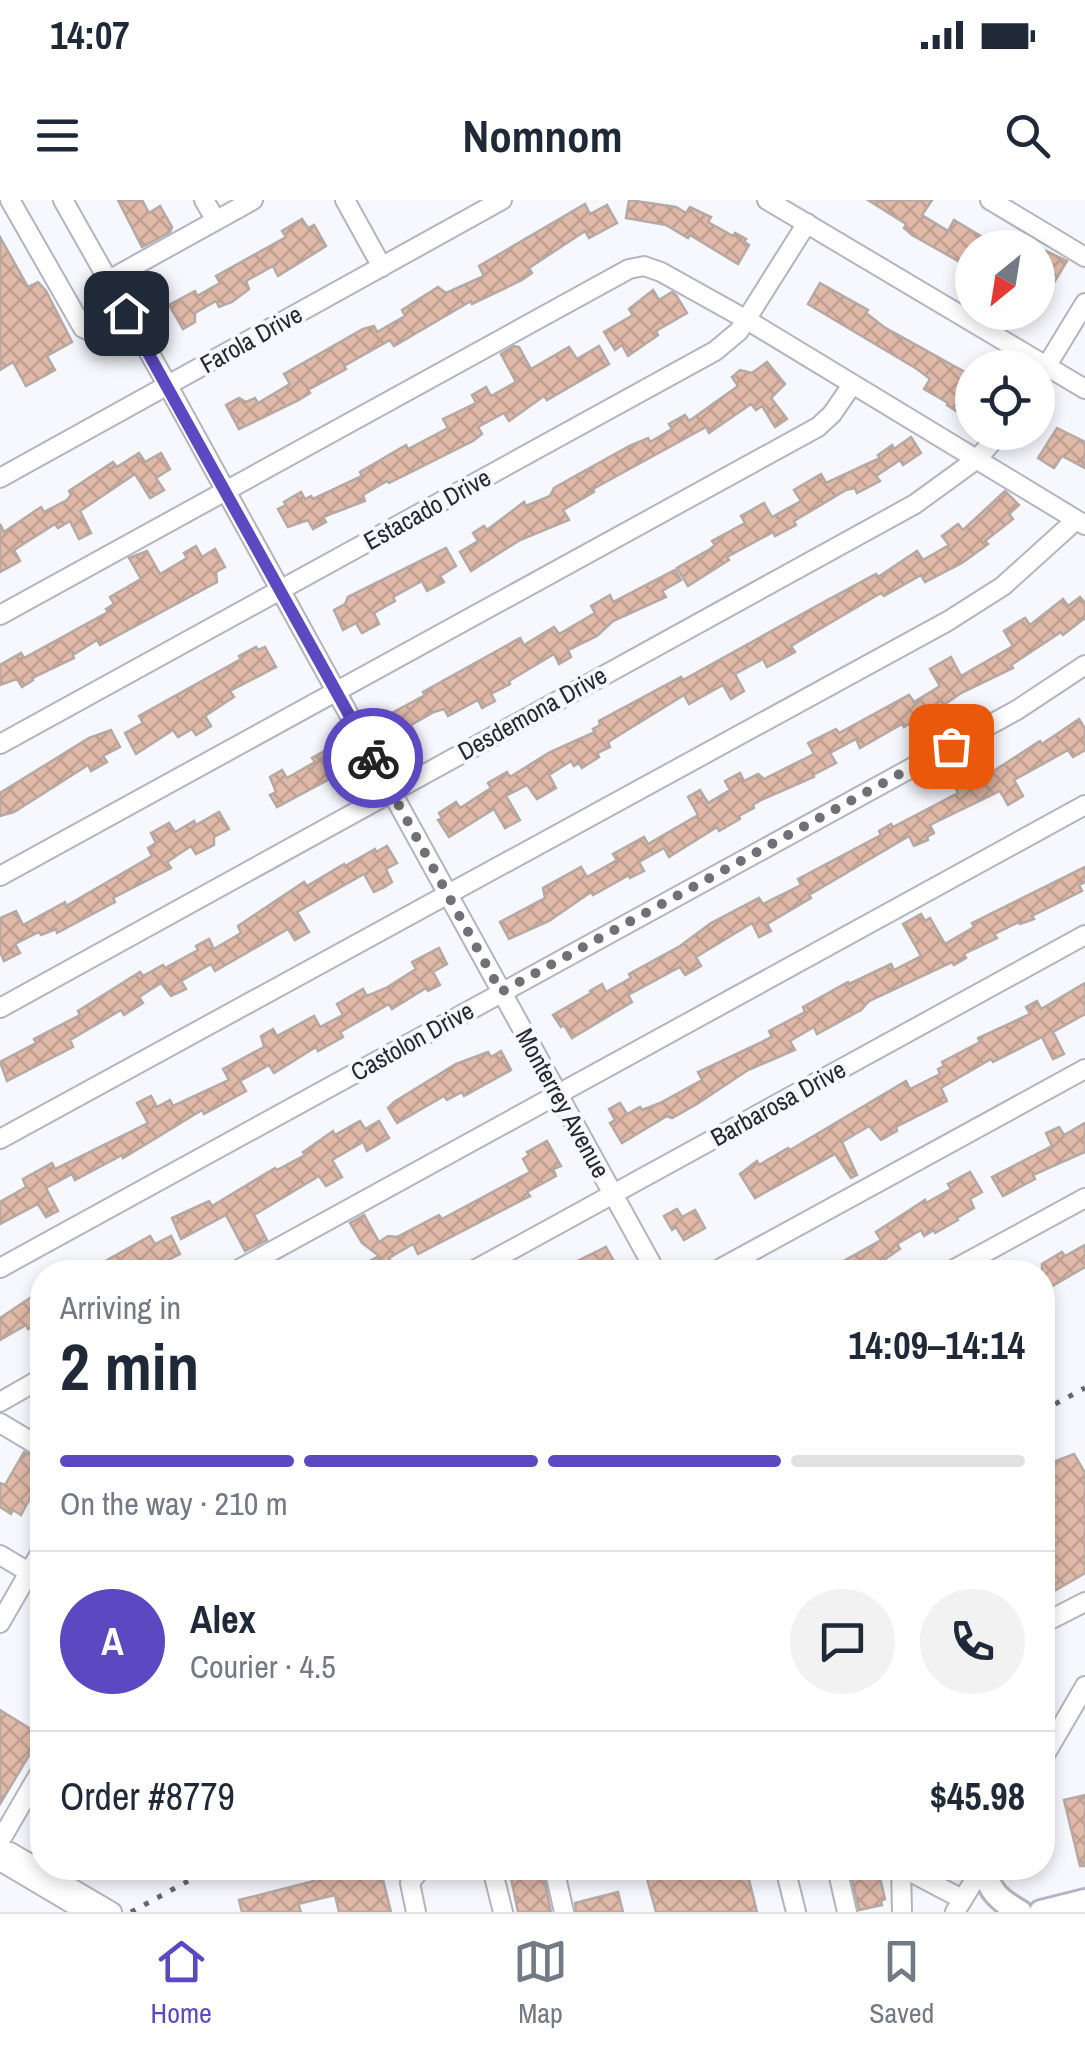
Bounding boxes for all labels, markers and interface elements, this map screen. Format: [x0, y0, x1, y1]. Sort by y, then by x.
text: 14:07 [50, 10, 130, 61]
text: Nomnom [463, 105, 622, 166]
icon: menu [30, 108, 85, 163]
icon: search [1000, 108, 1055, 163]
north arrow [955, 230, 1055, 330]
map controls [955, 230, 1055, 450]
pin [84, 271, 169, 356]
icon: home [99, 286, 154, 341]
street label: Farola Drive [194, 297, 308, 381]
button: locate [955, 350, 1055, 450]
street label: Estacado Drive [357, 460, 497, 558]
street label: Desdemona Drive [452, 658, 612, 768]
pin [909, 704, 994, 789]
courier [323, 708, 423, 808]
icon: bag [924, 719, 979, 774]
icon: bike [346, 731, 401, 786]
street label: Castolon Drive [344, 993, 480, 1089]
street label: Monterrey Avenue [508, 1022, 618, 1184]
street label: Barbarosa Drive [704, 1052, 852, 1154]
text: Arriving in [60, 1286, 181, 1329]
text: 14:09–14:14 [848, 1320, 1025, 1371]
text: 2 min [60, 1323, 199, 1410]
text: On the way · 210 m [60, 1482, 288, 1525]
button: chat [790, 1589, 895, 1694]
button: phone [920, 1589, 1025, 1694]
text: Alex [190, 1594, 256, 1645]
text: A [101, 1616, 124, 1667]
text: Courier · 4.5 [190, 1645, 336, 1688]
text: Order #8779 [60, 1771, 235, 1822]
text: $45.98 [930, 1771, 1025, 1822]
tab: Home [151, 1934, 212, 2032]
tab: Map [513, 1934, 568, 2032]
tab: Saved [869, 1934, 934, 2032]

